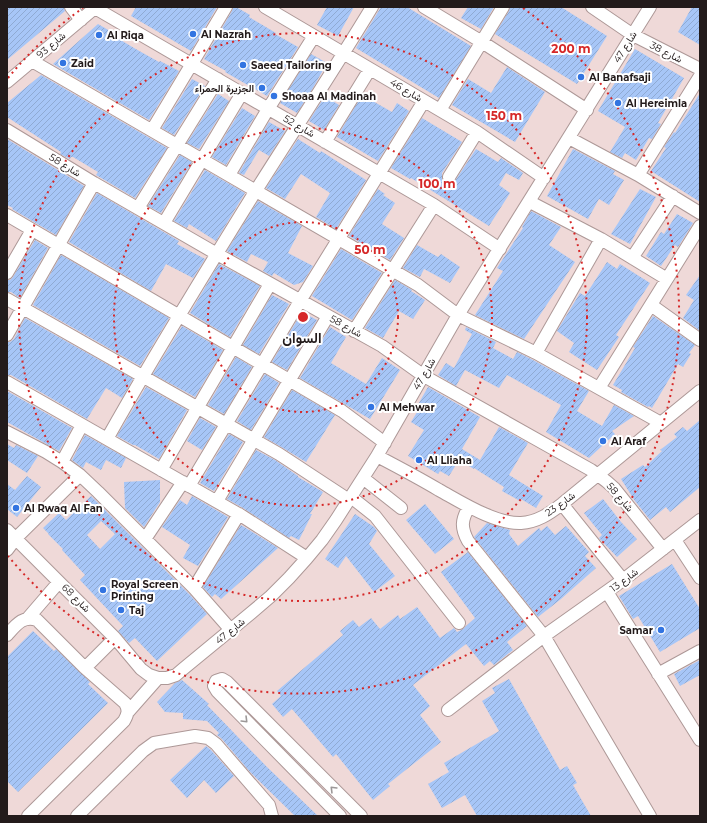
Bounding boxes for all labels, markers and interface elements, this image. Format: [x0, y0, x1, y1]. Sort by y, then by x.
place label: Al Nazrah [200, 28, 251, 41]
street label: شارع 93 [34, 29, 68, 61]
place label: Al Riqa [106, 29, 144, 42]
marker: Al Nazrah [188, 29, 198, 39]
street label: شارع 47 [610, 29, 640, 65]
marker: Al Riqa [94, 30, 104, 40]
street label: شارع 38 [648, 38, 685, 66]
text: 200 m [551, 41, 591, 56]
place label: Zaid [71, 57, 94, 70]
marker: Zaid [58, 58, 68, 68]
place label: Saeed Tailoring [251, 59, 332, 72]
marker: Saeed Tailoring [238, 60, 248, 70]
place label: Al Banafsaji [588, 71, 651, 84]
marker: Al Banafsaji [576, 72, 586, 82]
street label: شارع 46 [387, 76, 425, 105]
place label: الجزيرة الحمراء [195, 82, 254, 95]
marker: الجزيرة الحمراء [257, 83, 267, 93]
place label: Shoaa Al Madinah [282, 90, 376, 103]
marker: Shoaa Al Madinah [269, 91, 279, 101]
place label: Al Hereimla [625, 97, 687, 110]
marker: Al Hereimla [613, 98, 623, 108]
text: 150 m [486, 108, 522, 123]
street label: شارع 52 [281, 112, 317, 140]
street label: شارع 58 [47, 150, 83, 180]
text: 100 m [419, 176, 455, 191]
text: 50 m [354, 242, 386, 257]
centre of rings [296, 310, 310, 324]
street label: شارع 58 [328, 312, 364, 340]
district label: السوان [282, 329, 322, 347]
street label: شارع 47 [410, 356, 438, 392]
place label: Al Mehwar [378, 401, 435, 414]
marker: Al Mehwar [366, 402, 376, 412]
place label: Al Araf [610, 435, 647, 448]
marker: Al Araf [598, 436, 608, 446]
place label: Al Lliaha [426, 454, 472, 467]
marker: Al Lliaha [414, 455, 424, 465]
street label: شارع 58 [604, 480, 636, 514]
street label: شارع 23 [542, 489, 578, 519]
place label: Al Rwaq Al Fan [23, 502, 103, 515]
marker: Al Rwaq Al Fan [11, 503, 21, 513]
street label: شارع 13 [607, 565, 641, 595]
place label: Royal Screen Printing [111, 578, 179, 603]
street label: شارع 68 [59, 581, 93, 615]
marker: Royal Screen Printing [98, 585, 108, 595]
place label: Taj [129, 604, 144, 617]
marker: Taj [116, 605, 126, 615]
street label: شارع 47 [212, 615, 248, 647]
place label: Samar [619, 624, 654, 637]
marker: Samar [656, 625, 666, 635]
one-way arrow [240, 715, 248, 723]
one-way arrow [330, 786, 338, 793]

